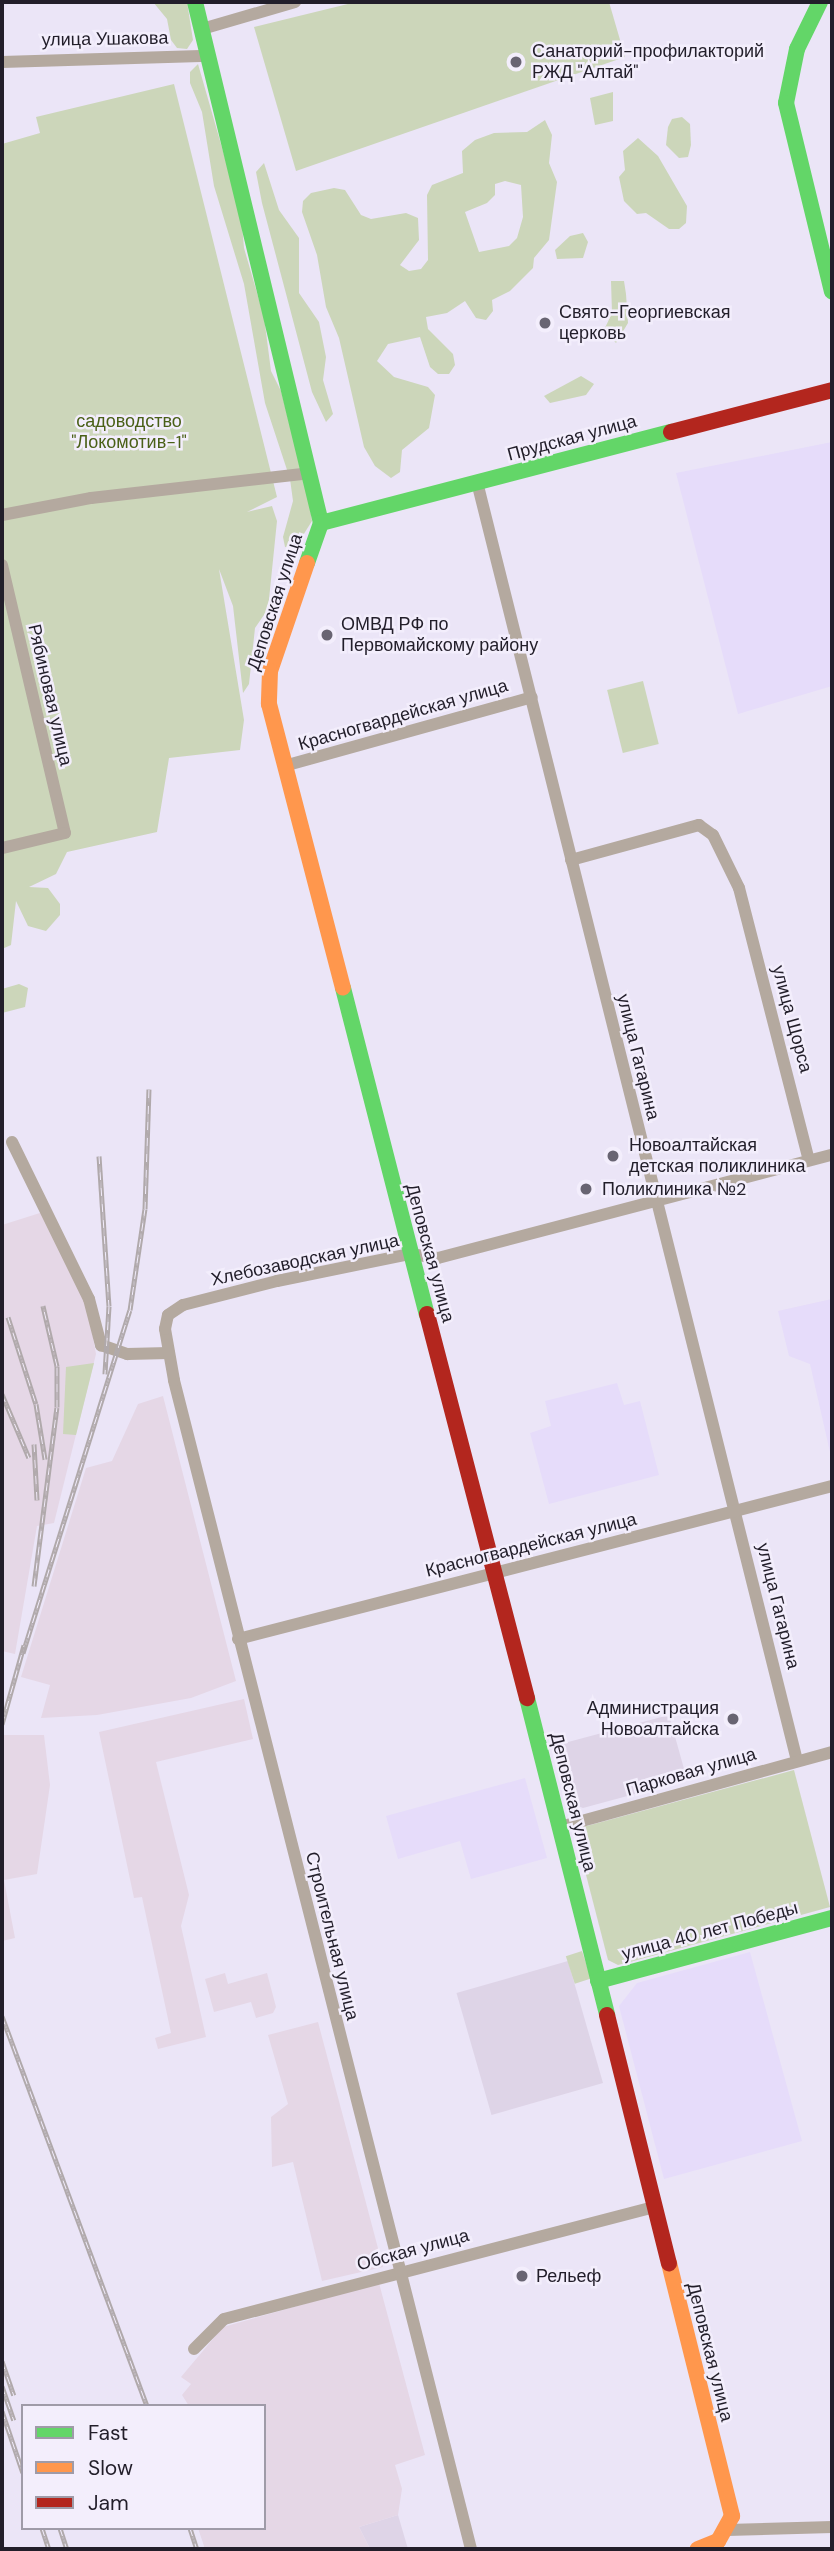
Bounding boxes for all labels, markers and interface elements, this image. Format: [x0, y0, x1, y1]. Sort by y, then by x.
street label: улица Ушакова [41, 27, 169, 51]
place label: Санаторий-профилакторий РЖД "Алтай" [532, 41, 764, 84]
marker: Санаторий-профилакторий РЖД "Алтай" [506, 52, 526, 72]
place label: Свято-Георгиевская церковь [559, 302, 730, 344]
marker: Свято-Георгиевская церковь [537, 315, 553, 331]
street label: Прудская улица [505, 410, 639, 466]
park label: садоводство "Локомотив-1" [71, 411, 187, 453]
street label: Деповская улица [243, 531, 307, 673]
place label: ОМВД РФ по Первомайскому району [341, 614, 538, 656]
street label: Рябиновая улица [23, 622, 77, 768]
marker: ОМВД РФ по Первомайскому району [319, 627, 335, 643]
street label: Красногвардейская улица [296, 675, 510, 755]
street label: улица Щорса [767, 963, 817, 1075]
street label: улица Гагарина [612, 992, 664, 1122]
place label: Новоалтайская детская поликлиника [629, 1135, 806, 1178]
marker: Новоалтайская детская поликлиника [603, 1146, 623, 1166]
place label: Поликлиника №2 [602, 1178, 746, 1200]
marker: Поликлиника №2 [576, 1179, 596, 1199]
street label: Деповская улица [401, 1181, 459, 1325]
street label: Хлебозаводская улица [209, 1230, 401, 1290]
street label: Красногвардейская улица [423, 1508, 639, 1582]
street label: улица Гагарина [752, 1541, 804, 1671]
place label: Администрация Новоалтайска [587, 1698, 719, 1740]
marker: Администрация Новоалтайска [725, 1711, 741, 1727]
street label: Деповская улица [545, 1730, 601, 1874]
street label: Парковая улица [623, 1743, 759, 1801]
street label: Строительная улица [301, 1850, 363, 2022]
street label: улица 40 лет Победы [620, 1897, 800, 1965]
street label: Обская улица [354, 2225, 472, 2275]
place label: Рельеф [536, 2265, 601, 2287]
marker: Рельеф [514, 2268, 530, 2284]
street label: Деповская улица [682, 2280, 738, 2424]
legend [21, 2404, 266, 2530]
text: Fast [88, 2419, 128, 2447]
text: Slow [88, 2454, 133, 2482]
text: Jam [88, 2489, 129, 2517]

